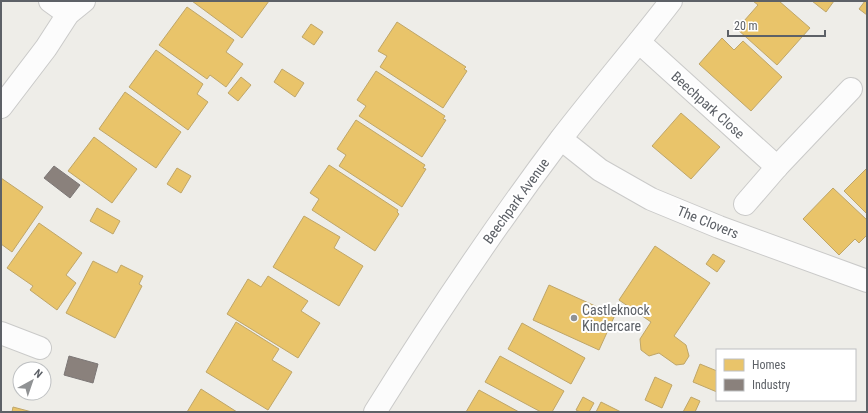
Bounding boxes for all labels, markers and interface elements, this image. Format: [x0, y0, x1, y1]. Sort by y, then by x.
scale bar [728, 12, 825, 38]
text: 20 m [734, 19, 758, 33]
street label: Beechpark Close [668, 68, 748, 142]
street label: Beechpark Avenue [480, 155, 553, 247]
street label: The Clovers [675, 202, 741, 242]
place label: Castleknock Kindercare [582, 302, 651, 334]
marker: Castleknock Kindercare [569, 313, 579, 323]
legend [716, 349, 856, 401]
text: Homes [752, 358, 786, 372]
north arrow [12, 361, 52, 401]
text: N [31, 367, 45, 381]
text: Industry [752, 378, 790, 392]

